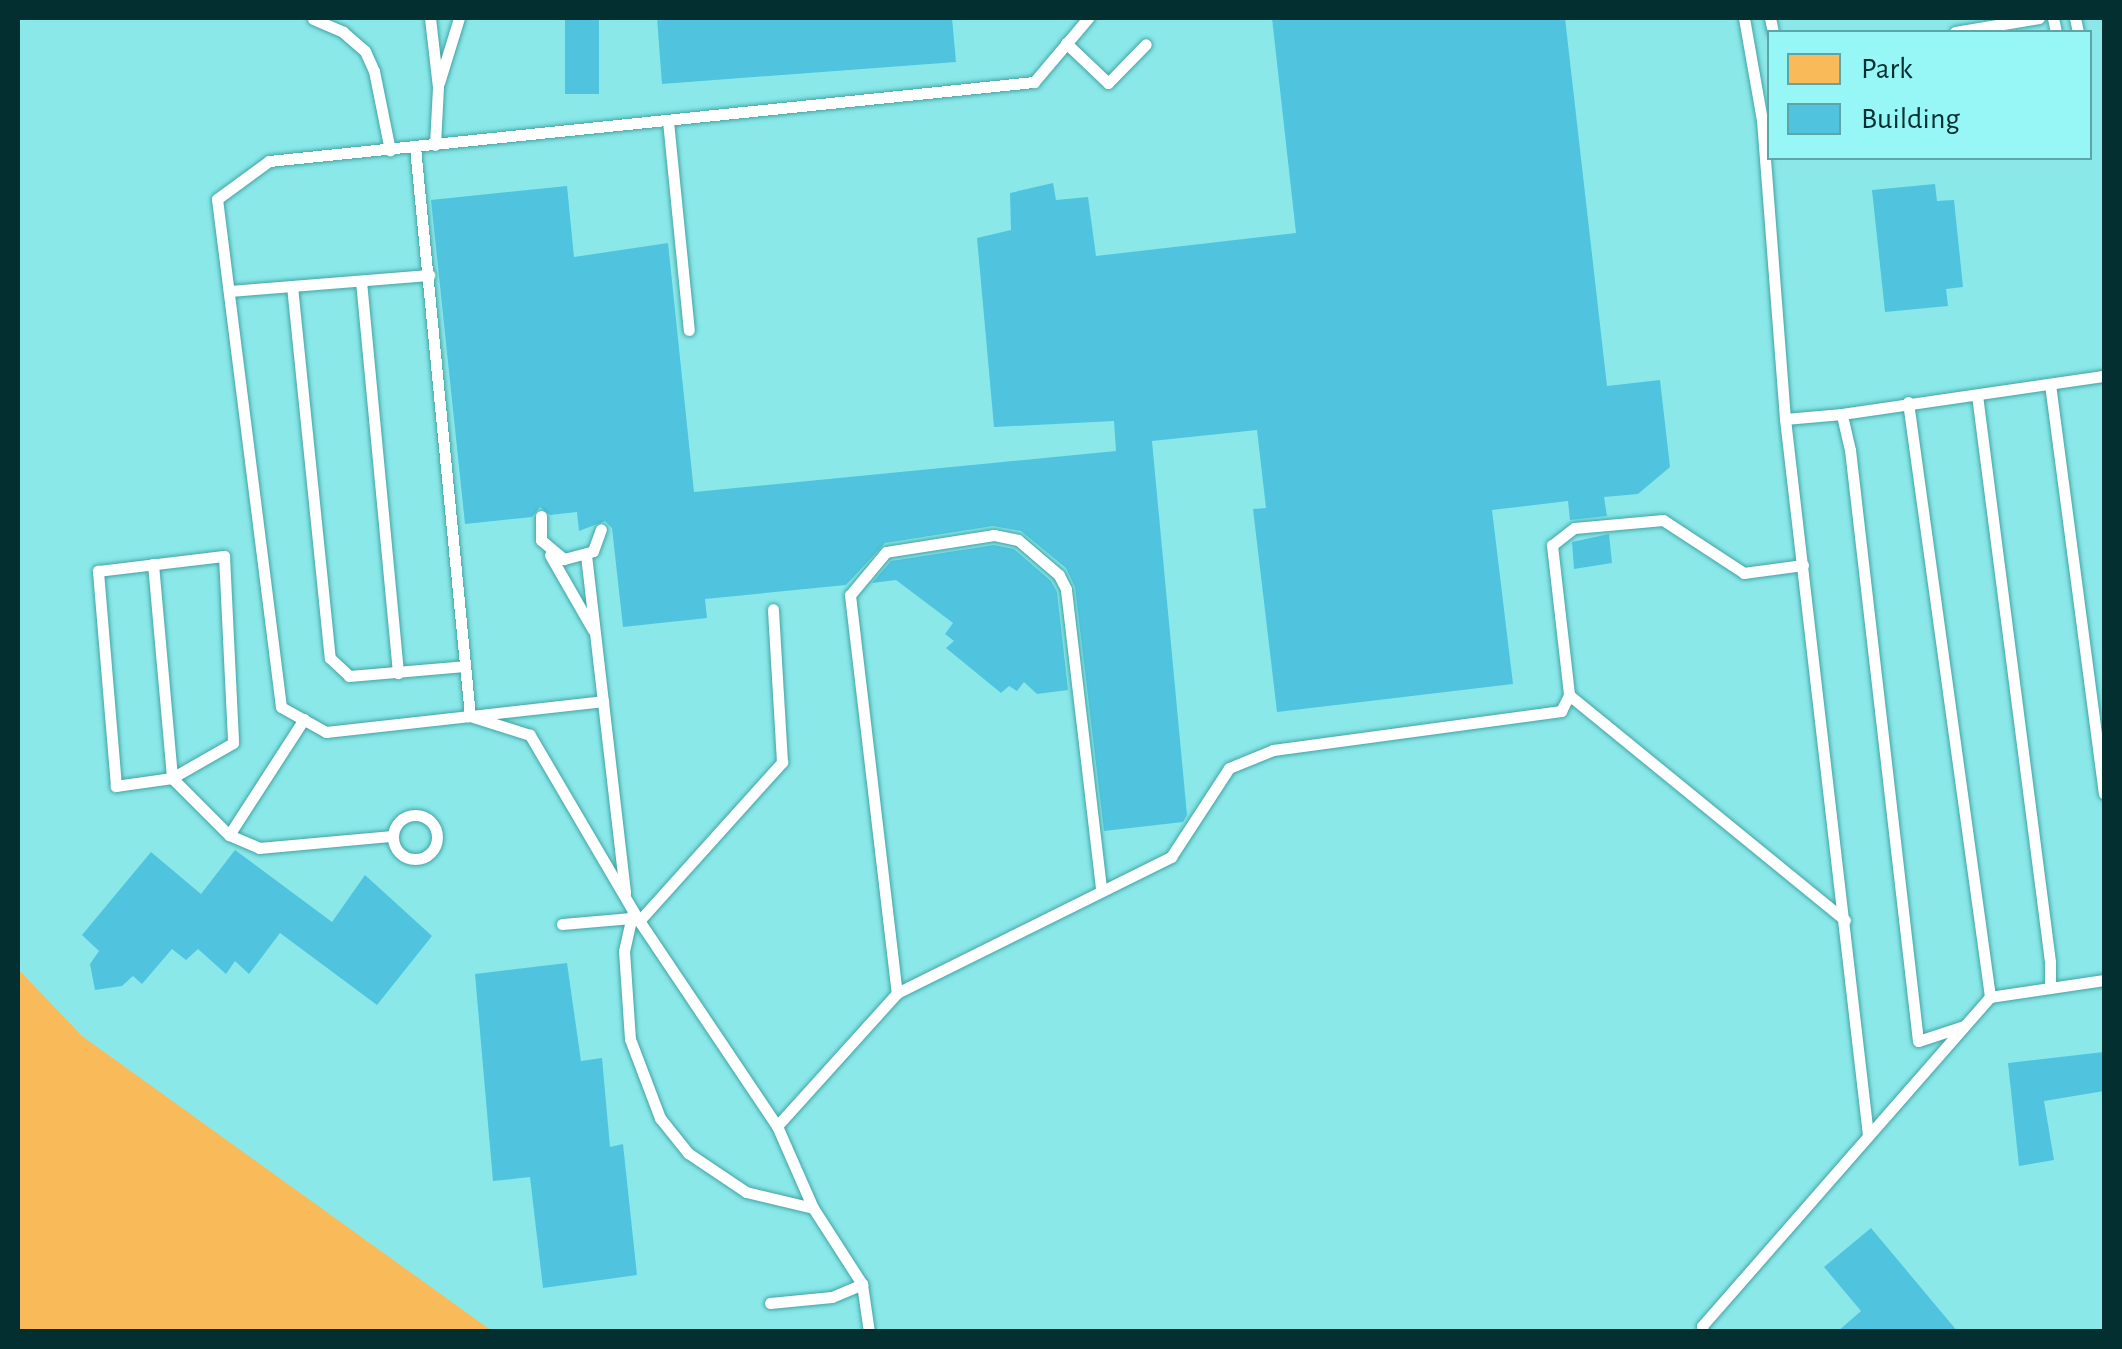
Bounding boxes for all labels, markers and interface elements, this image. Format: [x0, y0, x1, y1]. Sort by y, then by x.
legend [1767, 30, 2092, 160]
text: Park [1861, 54, 1913, 84]
text: Building [1861, 104, 1960, 134]

